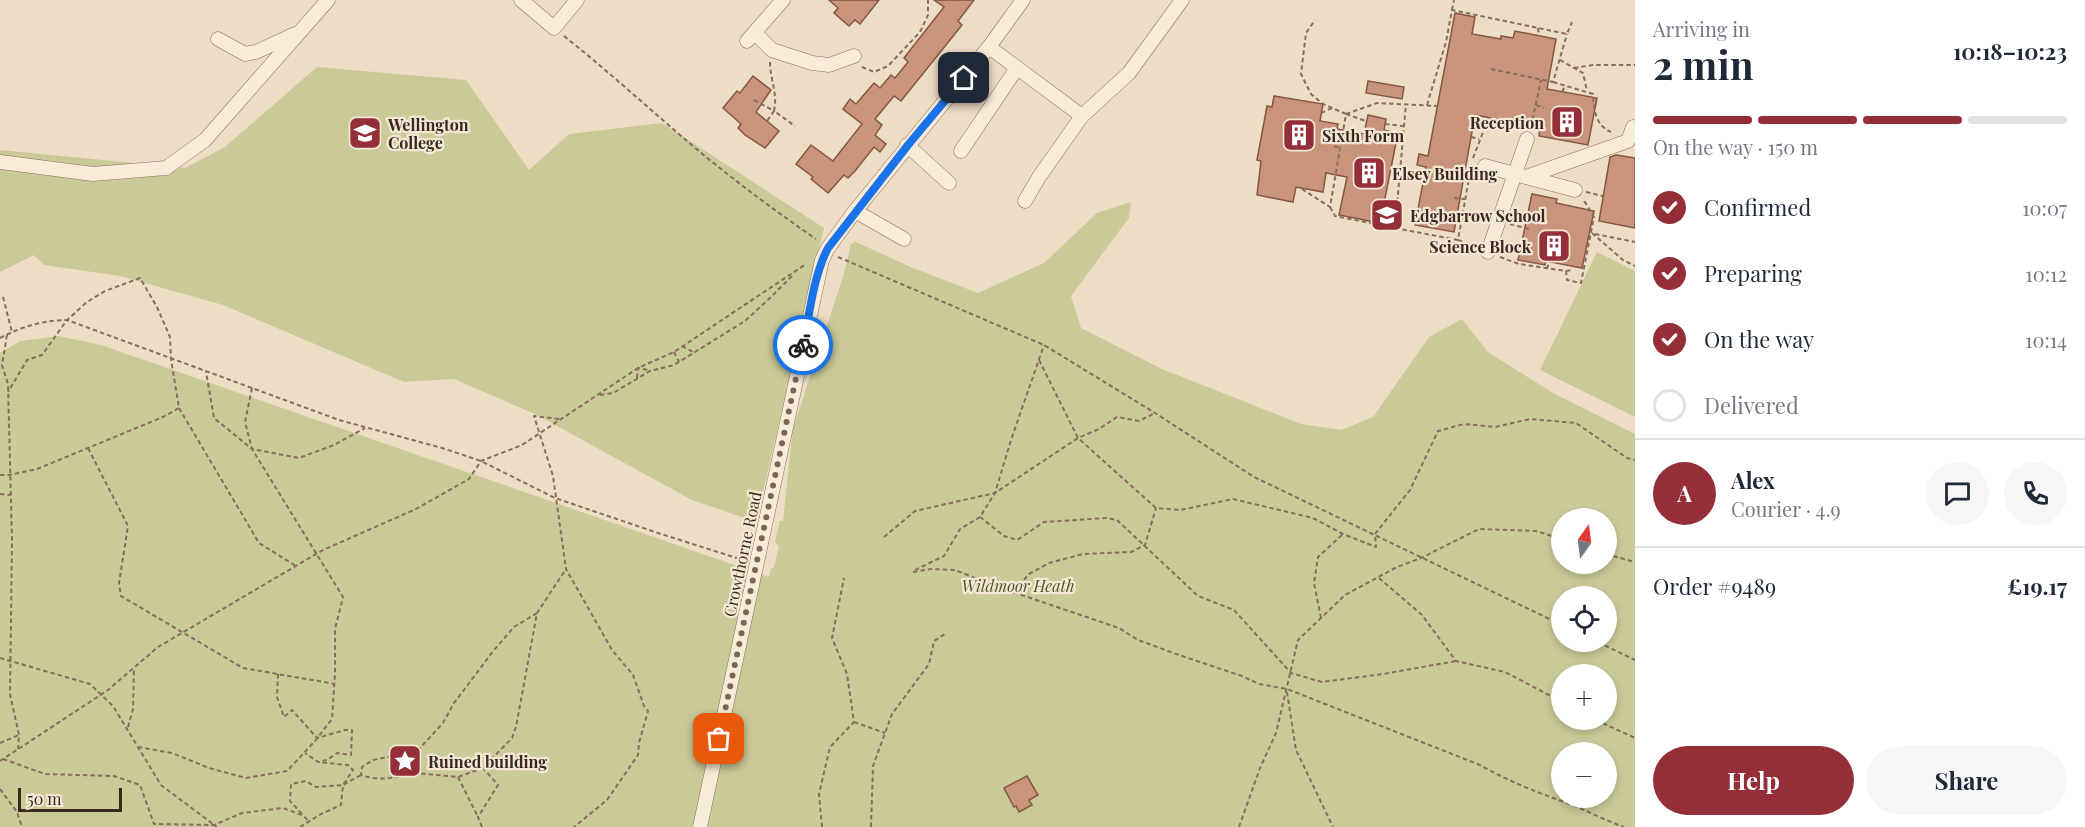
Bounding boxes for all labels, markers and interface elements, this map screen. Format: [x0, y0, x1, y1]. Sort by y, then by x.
text: Arriving in [1653, 15, 1750, 42]
text: 10:18–10:23 [1953, 36, 2067, 66]
text: 2 min [1653, 38, 1754, 90]
pin [938, 52, 989, 103]
icon: home [947, 61, 980, 94]
building icon: Reception [1549, 104, 1585, 140]
place label: Reception [1470, 112, 1544, 133]
place label: Wellington College [387, 114, 469, 153]
school or university icon: Wellington College [347, 115, 383, 151]
building icon: Sixth Form [1281, 117, 1317, 153]
place label: Sixth Form [1322, 125, 1405, 146]
text: On the way · 150 m [1653, 133, 1818, 160]
building icon: Elsey Building [1351, 155, 1387, 191]
place label: Elsey Building [1392, 163, 1498, 184]
icon: check [1653, 191, 1686, 224]
text: Confirmed [1704, 192, 1811, 222]
text: 10:07 [2022, 194, 2067, 221]
school or university icon: Edgbarrow School [1369, 197, 1405, 233]
place label: Edgbarrow School [1410, 205, 1546, 226]
building icon: Science Block [1536, 228, 1572, 264]
place label: Science Block [1429, 236, 1532, 257]
icon: check [1653, 257, 1686, 290]
text: Preparing [1704, 258, 1802, 288]
text: 10:12 [2025, 260, 2067, 287]
courier [773, 315, 833, 375]
icon: check [1653, 323, 1686, 356]
text: On the way [1704, 324, 1814, 354]
text: 10:14 [2025, 326, 2067, 353]
icon: bike [787, 329, 820, 362]
text: Delivered [1704, 390, 1799, 420]
button: chat [1926, 462, 1989, 525]
button: phone [2004, 462, 2067, 525]
text: Alex [1731, 465, 1775, 495]
text: A [1677, 478, 1692, 508]
street label: Crowthorne Road [718, 489, 766, 619]
text: Courier · 4.9 [1731, 495, 1841, 522]
north arrow [1551, 508, 1617, 574]
map controls [1551, 508, 1617, 808]
text: Order #9489 [1653, 571, 1776, 601]
text: £19.17 [2008, 571, 2067, 601]
park label: Wildmoor Heath [962, 575, 1074, 596]
button: locate [1551, 586, 1617, 652]
button: + [1551, 664, 1617, 730]
pin [693, 713, 744, 764]
icon: bag [702, 722, 735, 755]
button: − [1551, 742, 1617, 808]
place icon: Ruined building [387, 743, 423, 779]
button: Help [1653, 746, 1854, 815]
button: Share [1866, 746, 2067, 815]
place label: Ruined building [428, 751, 547, 772]
scale bar [18, 785, 122, 812]
text: 50 m [27, 788, 61, 809]

